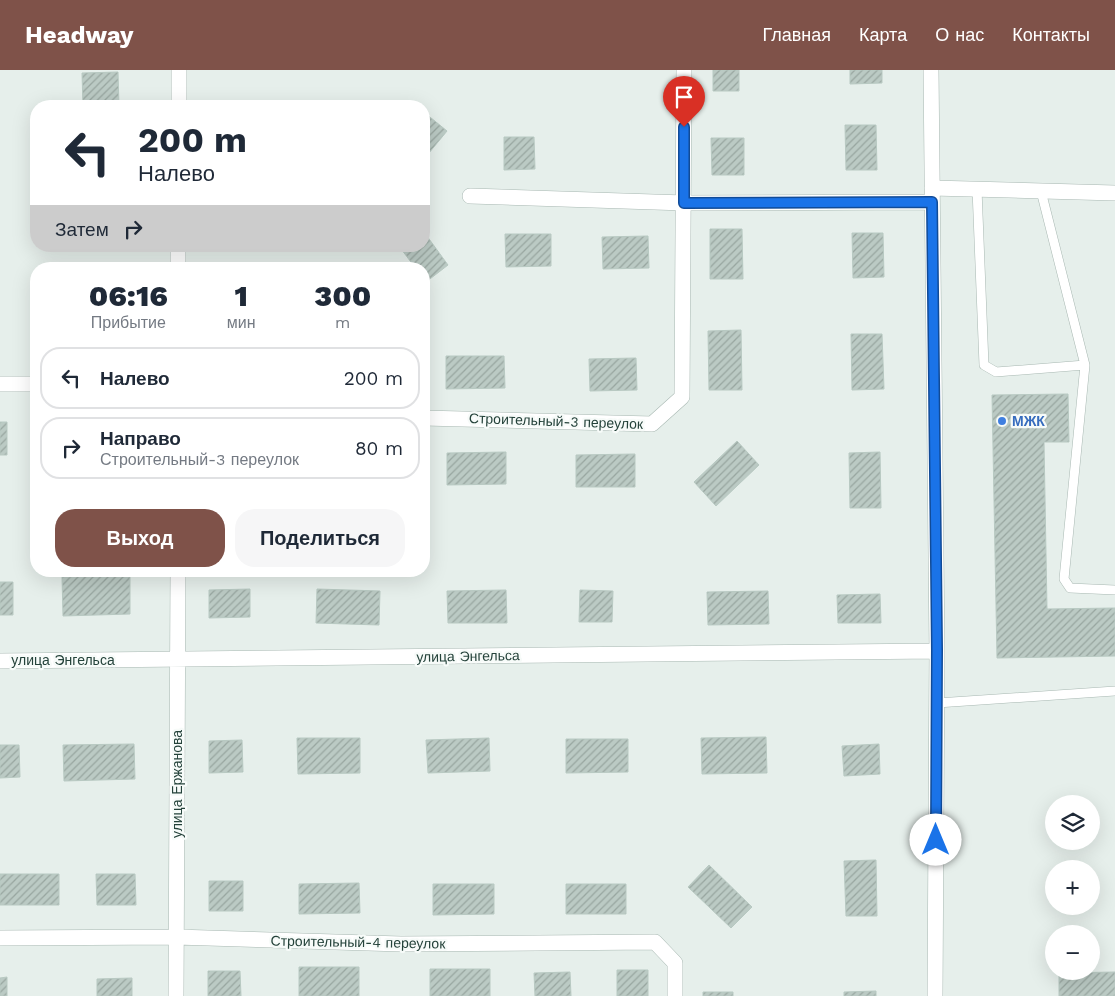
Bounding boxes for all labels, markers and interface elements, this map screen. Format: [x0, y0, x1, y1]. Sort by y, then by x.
text: Headway [25, 21, 134, 49]
text: Главная [762, 24, 831, 45]
text: Карта [859, 24, 907, 45]
text: О нас [935, 24, 984, 45]
text: Контакты [1012, 24, 1090, 45]
pin [663, 76, 705, 127]
icon: arrive [670, 83, 698, 111]
text: 200 m [138, 119, 247, 161]
icon: left [55, 120, 120, 185]
text: Налево [138, 161, 215, 186]
icon: right [119, 215, 147, 243]
text: Затем [55, 218, 109, 241]
text: 06:16 [89, 278, 168, 313]
text: 1 [234, 278, 248, 313]
text: 300 [314, 278, 371, 313]
text: Прибытие [91, 313, 166, 332]
text: мин [227, 313, 255, 332]
text: m [335, 313, 350, 332]
icon: left [57, 364, 85, 392]
text: Налево [100, 367, 170, 390]
text: 200 m [344, 367, 403, 390]
street label: Строительный-3 переулок [469, 410, 644, 432]
place label: МЖК [1012, 413, 1045, 429]
marker: МЖК [996, 415, 1008, 427]
text: Направо [100, 427, 181, 450]
icon: right [57, 434, 85, 462]
text: 80 m [355, 437, 403, 460]
text: Строительный-3 переулок [100, 450, 299, 469]
button: Выход [55, 509, 225, 567]
button: Поделиться [235, 509, 405, 567]
street label: улица Энгельса [416, 647, 520, 665]
street label: улица Энгельса [11, 652, 115, 668]
street label: улица Ержанова [169, 730, 185, 838]
map controls [1045, 795, 1100, 980]
button: layers [1045, 795, 1100, 850]
position arrow [909, 813, 961, 865]
button: + [1045, 860, 1100, 915]
button: − [1045, 925, 1100, 980]
street label: Строительный-4 переулок [270, 932, 446, 952]

